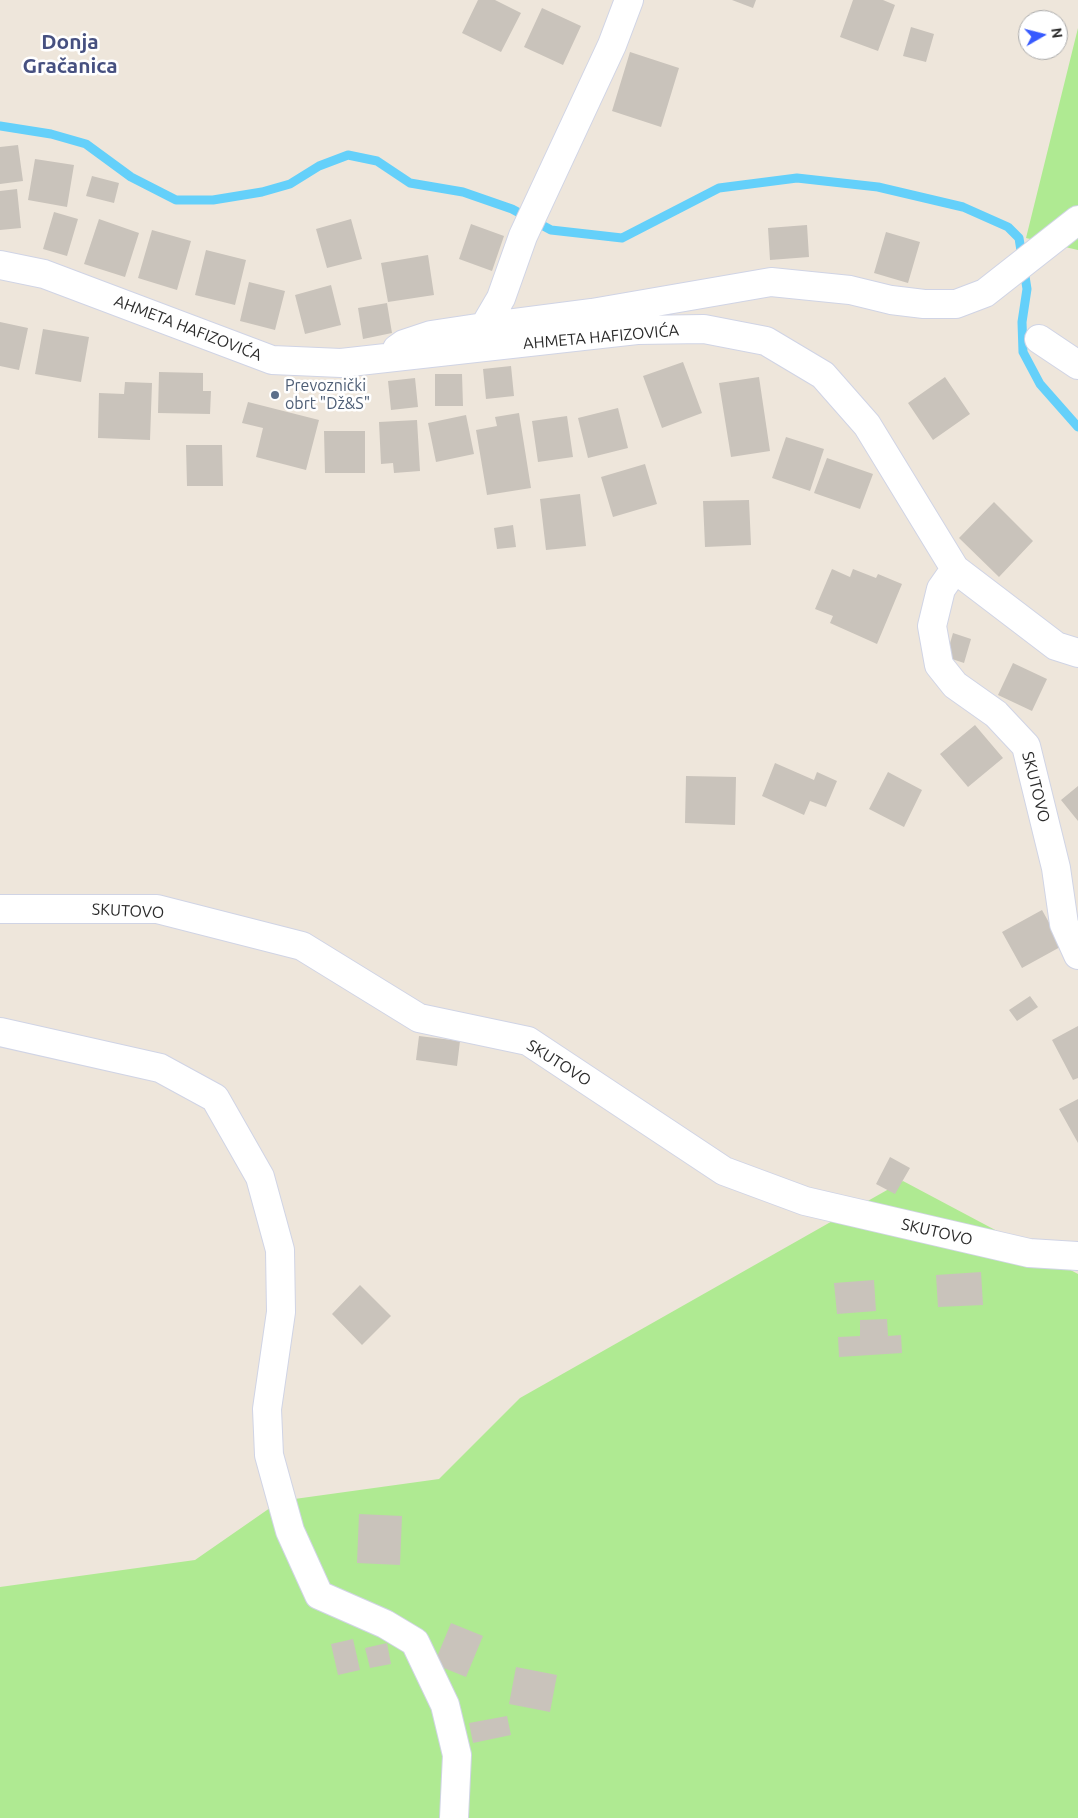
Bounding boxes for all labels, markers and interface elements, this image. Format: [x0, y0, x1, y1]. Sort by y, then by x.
north arrow [1018, 10, 1068, 60]
text: N [1048, 27, 1066, 39]
district label: Donja Gračanica [22, 29, 118, 79]
street label: AHMETA HAFIZOVIĆA [112, 291, 264, 365]
street label: AHMETA HAFIZOVIĆA [522, 321, 680, 353]
place label: Prevoznički obrt "Dž&S" [285, 376, 370, 414]
marker: Prevoznički obrt "Dž&S" [269, 389, 281, 401]
street label: SKUTOVO [1018, 750, 1054, 824]
street label: SKUTOVO [91, 900, 165, 922]
street label: SKUTOVO [523, 1036, 595, 1090]
street label: SKUTOVO [900, 1215, 974, 1249]

